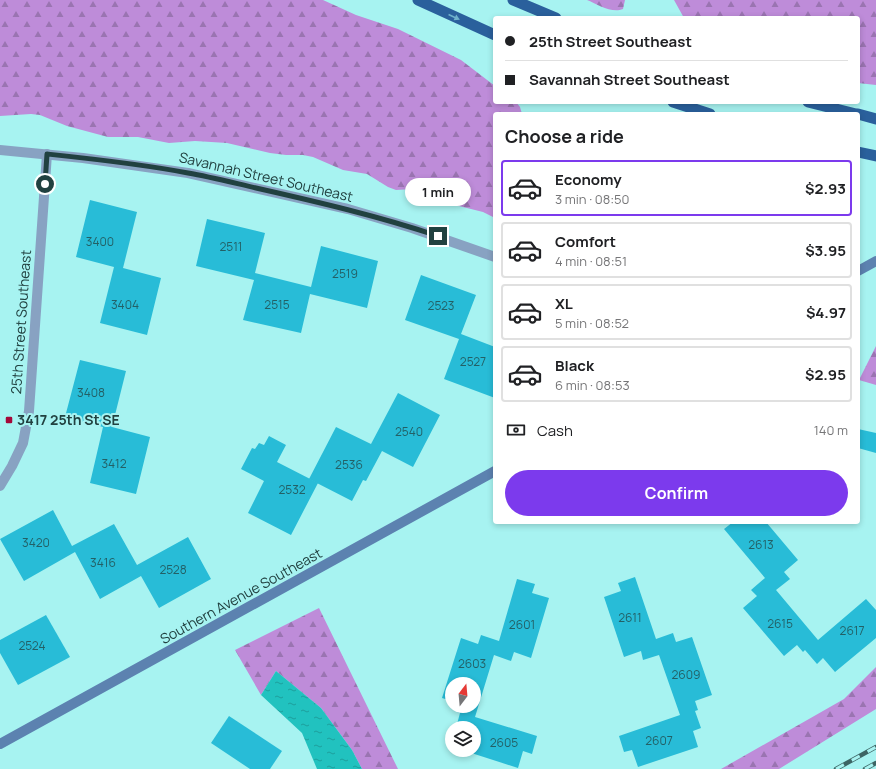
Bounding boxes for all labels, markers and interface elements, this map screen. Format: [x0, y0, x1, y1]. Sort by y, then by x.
one-way arrow [448, 14, 459, 20]
text: 25th Street Southeast [529, 31, 692, 52]
text: Savannah Street Southeast [529, 69, 730, 90]
text: Choose a ride [505, 124, 624, 148]
street label: Savannah Street Southeast [177, 147, 355, 206]
text: Economy [555, 169, 622, 190]
icon: car [507, 170, 543, 206]
route start [36, 175, 54, 193]
callout: 1 min [405, 178, 471, 206]
text: $2.93 [805, 178, 846, 199]
text: 1 min [422, 183, 454, 201]
text: 3 min · 08:50 [555, 190, 630, 208]
route end [429, 227, 447, 245]
text: Comfort [555, 231, 616, 252]
icon: car [507, 232, 543, 268]
house number: 3400 [86, 233, 114, 250]
house number: 2511 [219, 238, 243, 255]
text: $3.95 [805, 240, 846, 261]
street label: 25th Street Southeast [6, 249, 35, 395]
text: 4 min · 08:51 [555, 252, 627, 270]
house number: 2519 [332, 265, 358, 282]
text: XL [555, 293, 573, 314]
icon: car [507, 294, 543, 330]
house number: 3404 [111, 296, 139, 313]
house number: 2515 [264, 296, 290, 313]
house number: 2523 [428, 297, 454, 314]
text: $4.97 [806, 302, 846, 323]
text: 5 min · 08:52 [555, 314, 629, 332]
house number: 2527 [460, 353, 486, 370]
text: Black [555, 355, 594, 376]
icon: car [507, 356, 543, 392]
text: $2.95 [805, 364, 846, 385]
text: 6 min · 08:53 [555, 376, 630, 394]
house number: 3408 [77, 384, 105, 401]
place label: 3417 25th St SE [17, 410, 120, 429]
marker: 3417 25th St SE [4, 415, 14, 425]
icon: cash [505, 419, 527, 441]
text: Cash [537, 420, 573, 441]
text: 140 m [814, 421, 848, 439]
house number: 2540 [395, 423, 423, 440]
house number: 3412 [101, 455, 127, 472]
house number: 2536 [335, 456, 363, 473]
button: Confirm [505, 470, 848, 516]
house number: 2532 [278, 481, 306, 498]
house number: 3420 [22, 534, 50, 551]
house number: 2613 [748, 536, 774, 553]
street label: Southern Avenue Southeast [156, 543, 325, 648]
house number: 3416 [90, 554, 116, 571]
house number: 2528 [159, 561, 187, 578]
house number: 2611 [618, 609, 642, 626]
house number: 2615 [767, 615, 793, 632]
house number: 2601 [509, 616, 535, 633]
house number: 2617 [840, 622, 864, 639]
house number: 2524 [18, 637, 46, 654]
house number: 2603 [458, 655, 486, 672]
house number: 2609 [671, 666, 701, 683]
north arrow [445, 677, 481, 713]
map controls [445, 677, 481, 757]
button: layers [445, 721, 481, 757]
house number: 2607 [645, 732, 673, 749]
house number: 2605 [490, 734, 518, 751]

